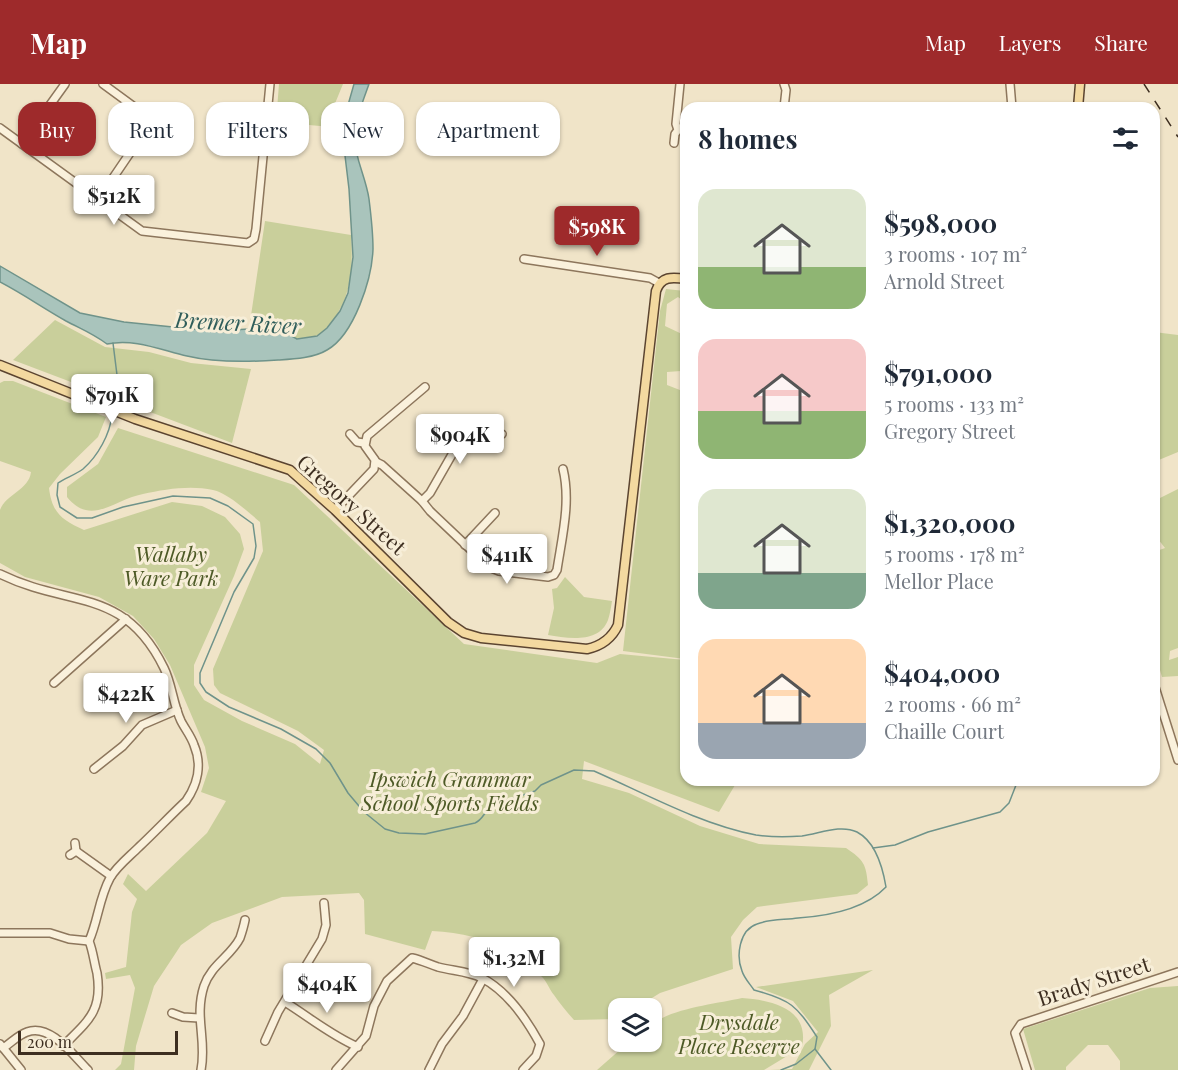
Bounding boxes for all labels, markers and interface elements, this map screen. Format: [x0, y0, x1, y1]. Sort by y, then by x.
text: Map [30, 24, 87, 61]
text: Map [925, 28, 966, 56]
text: Layers [999, 28, 1061, 56]
text: Share [1094, 28, 1148, 56]
chip: Buy [18, 102, 96, 156]
chip: Rent [108, 102, 194, 156]
chip: Filters [206, 102, 309, 156]
chip: New [321, 102, 404, 156]
chip: Apartment [416, 102, 560, 156]
text: 8 homes [698, 121, 797, 156]
icon: filters [1109, 122, 1142, 155]
pin: $512K [72, 175, 156, 226]
text: $512K [87, 181, 141, 208]
text: $598,000 [884, 205, 997, 240]
pin: $598K [555, 206, 639, 257]
text: $598K [568, 212, 626, 239]
icon: home [746, 213, 818, 285]
text: 3 rooms · 107 m² [884, 240, 1027, 267]
text: Arnold Street [884, 267, 1004, 294]
water label: Bremer River [173, 304, 302, 340]
text: $791,000 [884, 355, 992, 390]
icon: home [746, 363, 818, 435]
pin: $791K [70, 374, 154, 425]
text: $791K [85, 380, 139, 407]
text: 5 rooms · 133 m² [884, 390, 1024, 417]
pin: $904K [418, 414, 502, 465]
text: Gregory Street [884, 417, 1015, 444]
text: $904K [430, 420, 490, 447]
street label: Gregory Street [292, 447, 413, 560]
text: $1,320,000 [884, 505, 1016, 540]
icon: home [746, 513, 818, 585]
pin: $411K [465, 534, 549, 585]
park label: Wallaby Ware Park [124, 539, 218, 591]
text: $411K [481, 540, 533, 567]
text: 5 rooms · 178 m² [884, 540, 1025, 567]
text: Mellor Place [884, 567, 994, 594]
text: $404,000 [884, 655, 1000, 690]
icon: home [746, 663, 818, 735]
pin: $422K [84, 673, 168, 724]
text: $422K [97, 679, 155, 706]
text: 2 rooms · 66 m² [884, 690, 1021, 717]
text: Chaille Court [884, 717, 1004, 744]
park label: Ipswich Grammar School Sports Fields [360, 764, 539, 816]
pin: $1.32M [465, 937, 563, 988]
text: $1.32M [483, 943, 545, 970]
street label: Brady Street [1034, 949, 1154, 1011]
pin: $404K [285, 963, 369, 1014]
text: $404K [297, 969, 357, 996]
map controls [608, 998, 662, 1052]
button: layers [608, 998, 662, 1052]
park label: Drysdale Place Reserve [677, 1007, 800, 1059]
scale bar [18, 1028, 178, 1056]
text: 200 m [27, 1031, 72, 1052]

